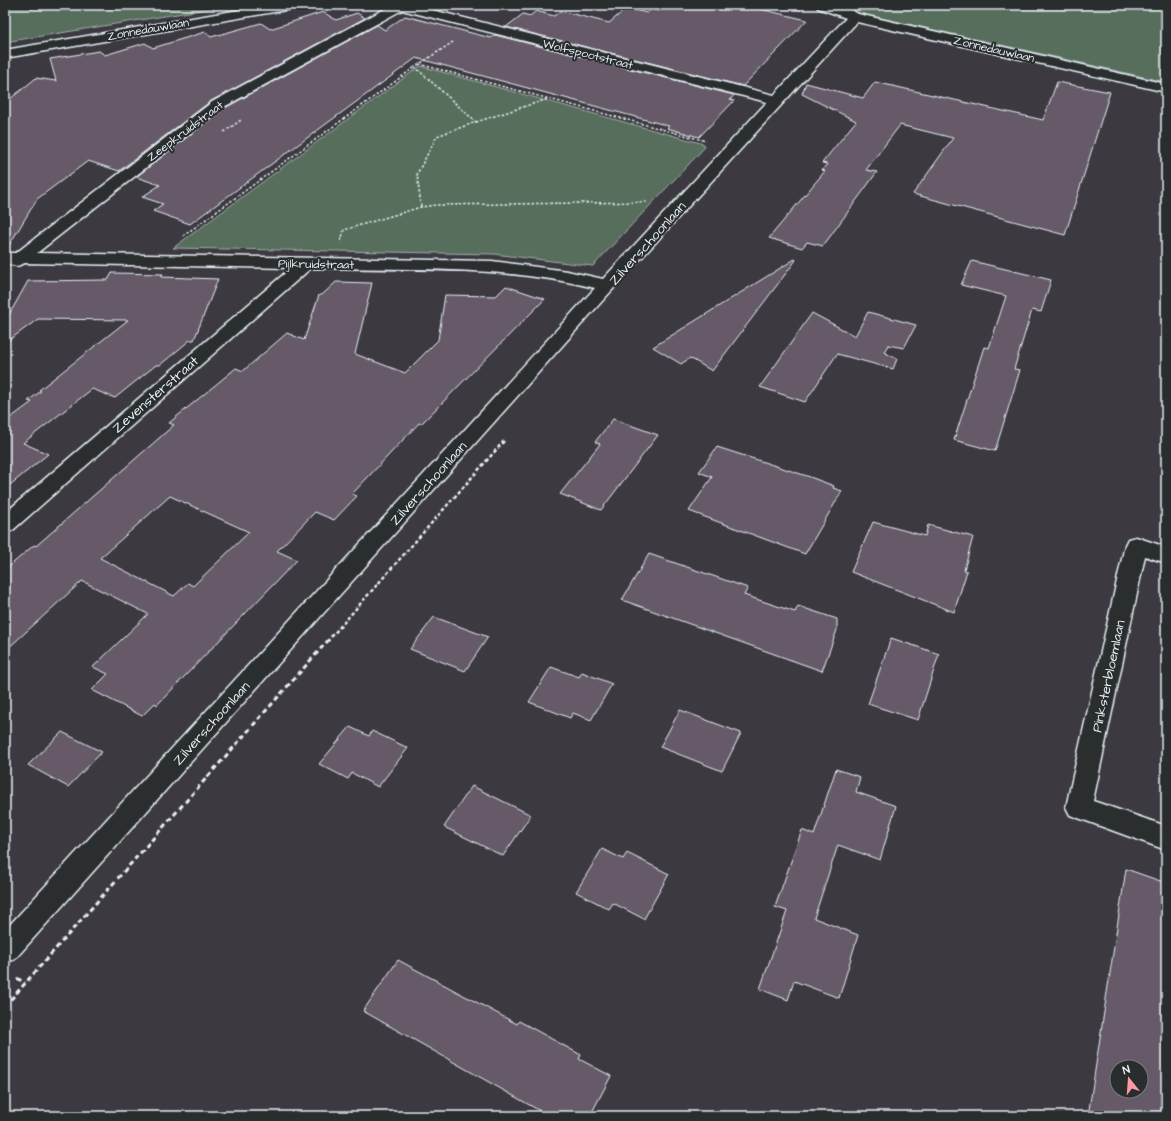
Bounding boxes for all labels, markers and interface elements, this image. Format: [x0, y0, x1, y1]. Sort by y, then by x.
street label: Zonnedauwlaan [106, 14, 190, 45]
street label: Zonnedauwlaan [952, 32, 1036, 67]
street label: Wolfspootstraat [541, 35, 635, 74]
street label: Zeepkruidstraat [144, 97, 227, 166]
street label: Zilverschoonlaan [605, 197, 691, 290]
street label: Pijlkruidstraat [278, 255, 354, 274]
street label: Zevensterstraat [108, 351, 203, 438]
street label: Zilverschoonlaan [386, 437, 472, 530]
street label: Pinksterbloemlaan [1087, 618, 1131, 734]
street label: Zilverschoonlaan [169, 677, 255, 770]
north arrow [1109, 1059, 1149, 1099]
text: N [1121, 1062, 1132, 1078]

